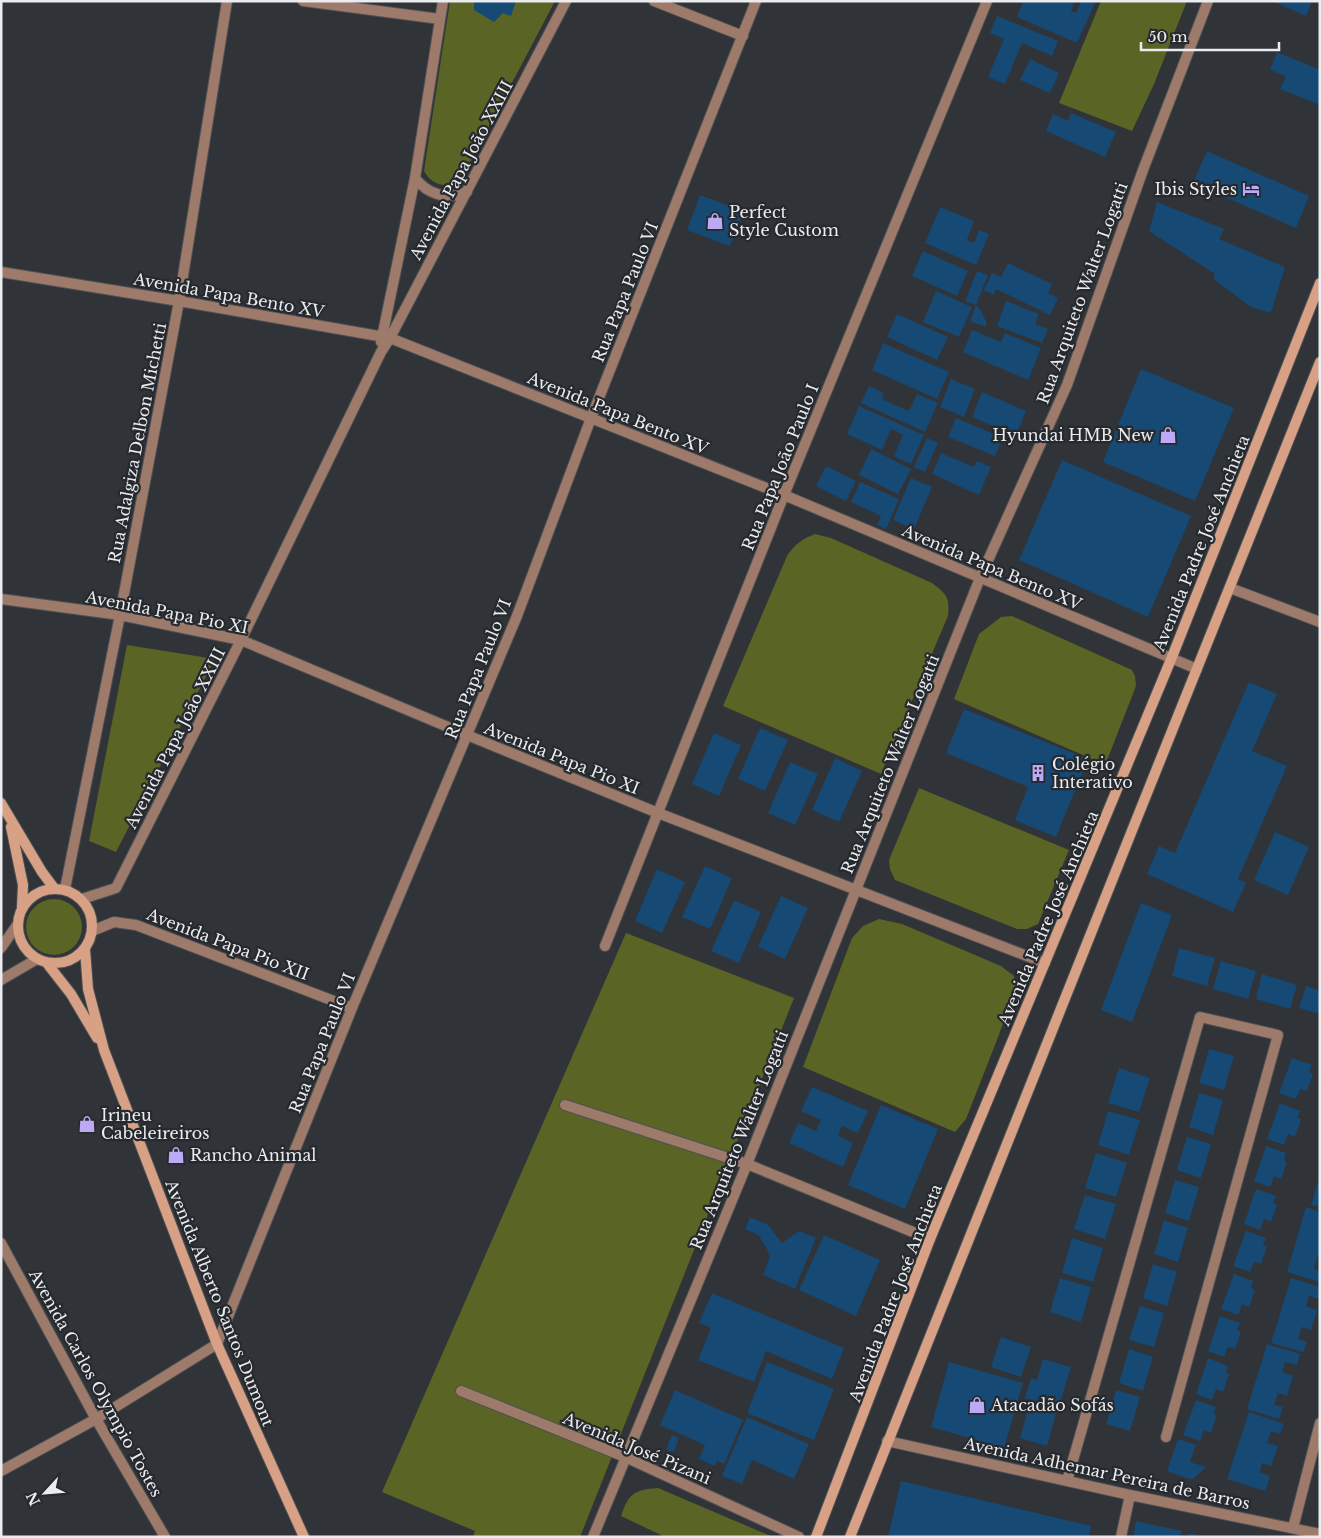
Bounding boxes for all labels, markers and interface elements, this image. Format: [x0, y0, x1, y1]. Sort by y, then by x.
scale bar [1141, 20, 1278, 52]
text: 50 m [1148, 27, 1188, 46]
street label: Avenida Papa João XXIII [405, 77, 517, 264]
street label: Rua Arquiteto Walter Logatti [1032, 179, 1132, 407]
place label: Ibis Styles [1155, 179, 1237, 199]
hotel icon: Ibis Styles [1241, 179, 1261, 199]
place label: Perfect Style Custom [729, 202, 839, 240]
shop icon: Perfect Style Custom [705, 211, 725, 231]
street label: Rua Papa Paulo VI [588, 219, 662, 365]
street label: Avenida Papa Bento XV [131, 268, 326, 322]
street label: Rua Adalgiza Delbon Michetti [104, 321, 170, 565]
street label: Avenida Papa Bento XV [524, 367, 712, 459]
street label: Rua Papa João Paulo I [737, 381, 823, 553]
place label: Hyundai HMB New [992, 425, 1154, 445]
shop icon: Hyundai HMB New [1158, 425, 1178, 445]
street label: Avenida Padre José Anchieta [1148, 432, 1254, 655]
street label: Avenida Papa Bento XV [898, 520, 1085, 614]
street label: Avenida Papa Pio XI [83, 586, 250, 638]
street label: Rua Papa Paulo VI [441, 596, 515, 742]
street label: Avenida Papa João XXIII [120, 644, 229, 833]
street label: Rua Arquiteto Walter Logatti [837, 651, 943, 877]
street label: Avenida Papa Pio XI [481, 717, 642, 798]
place label: Colégio Interativo [1052, 754, 1133, 792]
building icon: Colégio Interativo [1028, 763, 1048, 783]
street label: Avenida Padre José Anchieta [993, 807, 1102, 1029]
street label: Avenida Papa Pio XII [143, 903, 312, 984]
street label: Rua Papa Paulo VI [285, 970, 359, 1116]
street label: Rua Arquiteto Walter Logatti [686, 1027, 792, 1253]
place label: Irineu Cabeleireiros [101, 1105, 209, 1143]
shop icon: Irineu Cabeleireiros [77, 1114, 97, 1134]
shop icon: Rancho Animal [166, 1145, 186, 1165]
place label: Rancho Animal [190, 1145, 317, 1165]
street label: Avenida Alberto Santos Dumont [161, 1176, 279, 1429]
street label: Avenida Padre José Anchieta [844, 1181, 946, 1406]
street label: Avenida Carlos Olympio Tostes [24, 1265, 167, 1500]
shop icon: Atacadão Sofás [967, 1395, 987, 1415]
place label: Atacadão Sofás [990, 1395, 1114, 1415]
street label: Avenida José Pizani [559, 1407, 714, 1488]
street label: Avenida Adhemar Pereira de Barros [961, 1433, 1252, 1513]
north arrow [20, 1468, 70, 1518]
text: N [22, 1489, 44, 1509]

